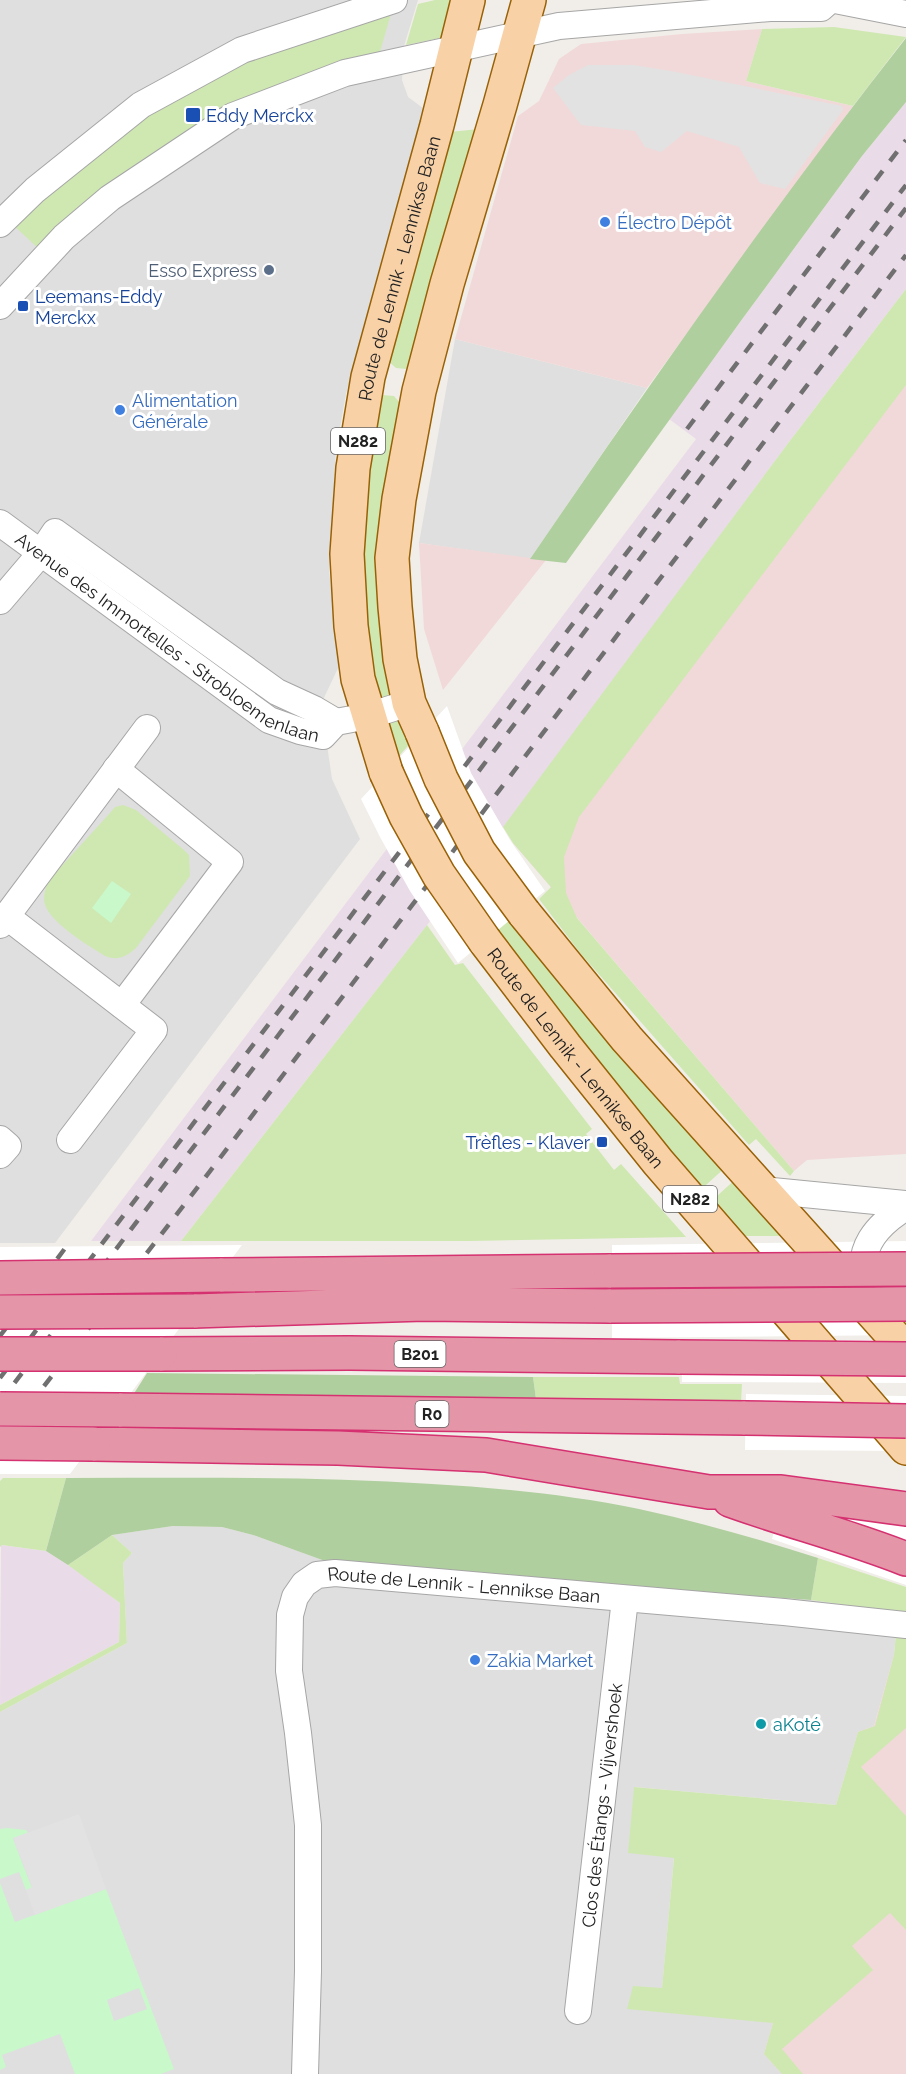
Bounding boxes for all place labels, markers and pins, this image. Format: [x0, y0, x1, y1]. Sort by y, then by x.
place label: Eddy Merckx [206, 105, 314, 126]
marker: Eddy Merckx [184, 106, 202, 124]
place label: Électro Dépôt [617, 211, 732, 233]
marker: Électro Dépôt [598, 215, 612, 229]
place label: Esso Express [148, 260, 257, 281]
marker: Esso Express [262, 263, 276, 277]
place label: Leemans-Eddy Merckx [35, 286, 163, 328]
marker: Leemans-Eddy Merckx [16, 299, 30, 313]
place label: Alimentation Générale [132, 390, 237, 432]
marker: Alimentation Générale [113, 403, 127, 417]
place label: Trèfles - Klaver [465, 1132, 591, 1153]
marker: Trèfles - Klaver [595, 1135, 609, 1149]
place label: Zakia Market [487, 1650, 593, 1671]
marker: Zakia Market [468, 1653, 482, 1667]
place label: aKoté [773, 1714, 821, 1735]
marker: aKoté [754, 1717, 768, 1731]

